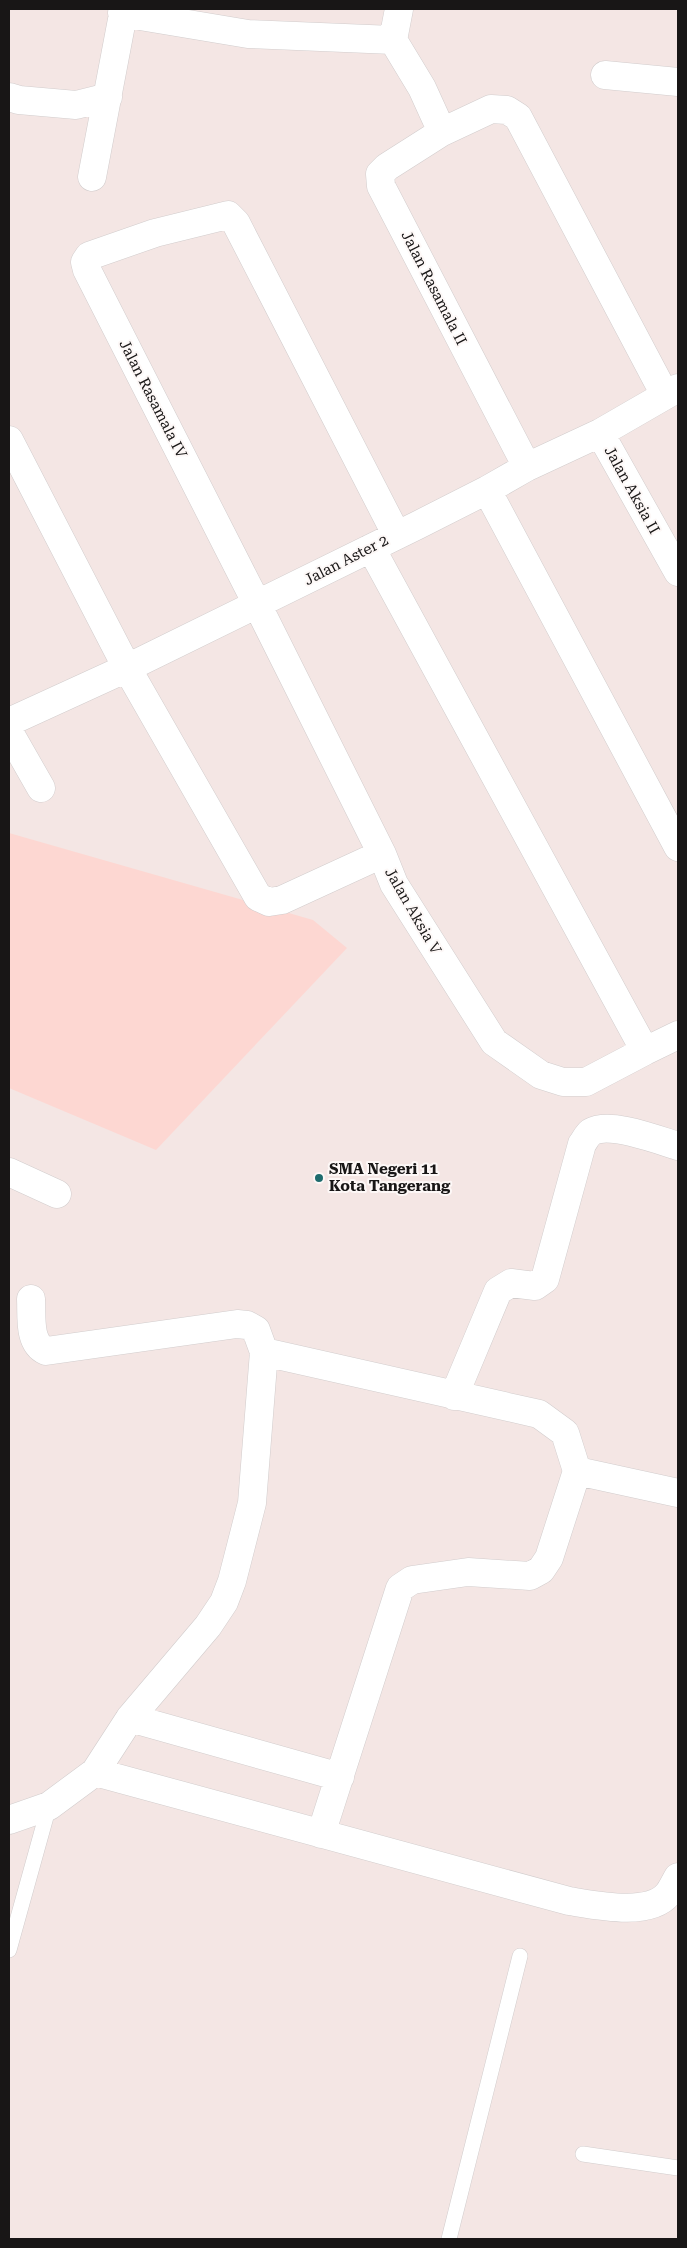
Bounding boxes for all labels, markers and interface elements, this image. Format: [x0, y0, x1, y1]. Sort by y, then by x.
street label: Jalan Rasamala II [397, 228, 471, 348]
street label: Jalan Rasamala IV [115, 337, 191, 462]
street label: Jalan Aksia II [600, 443, 664, 537]
street label: Jalan Aster 2 [301, 531, 391, 589]
street label: Jalan Aksia V [381, 865, 445, 958]
place label: SMA Negeri 11 Kota Tangerang [329, 1160, 451, 1195]
marker: SMA Negeri 11 Kota Tangerang [313, 1172, 325, 1184]

